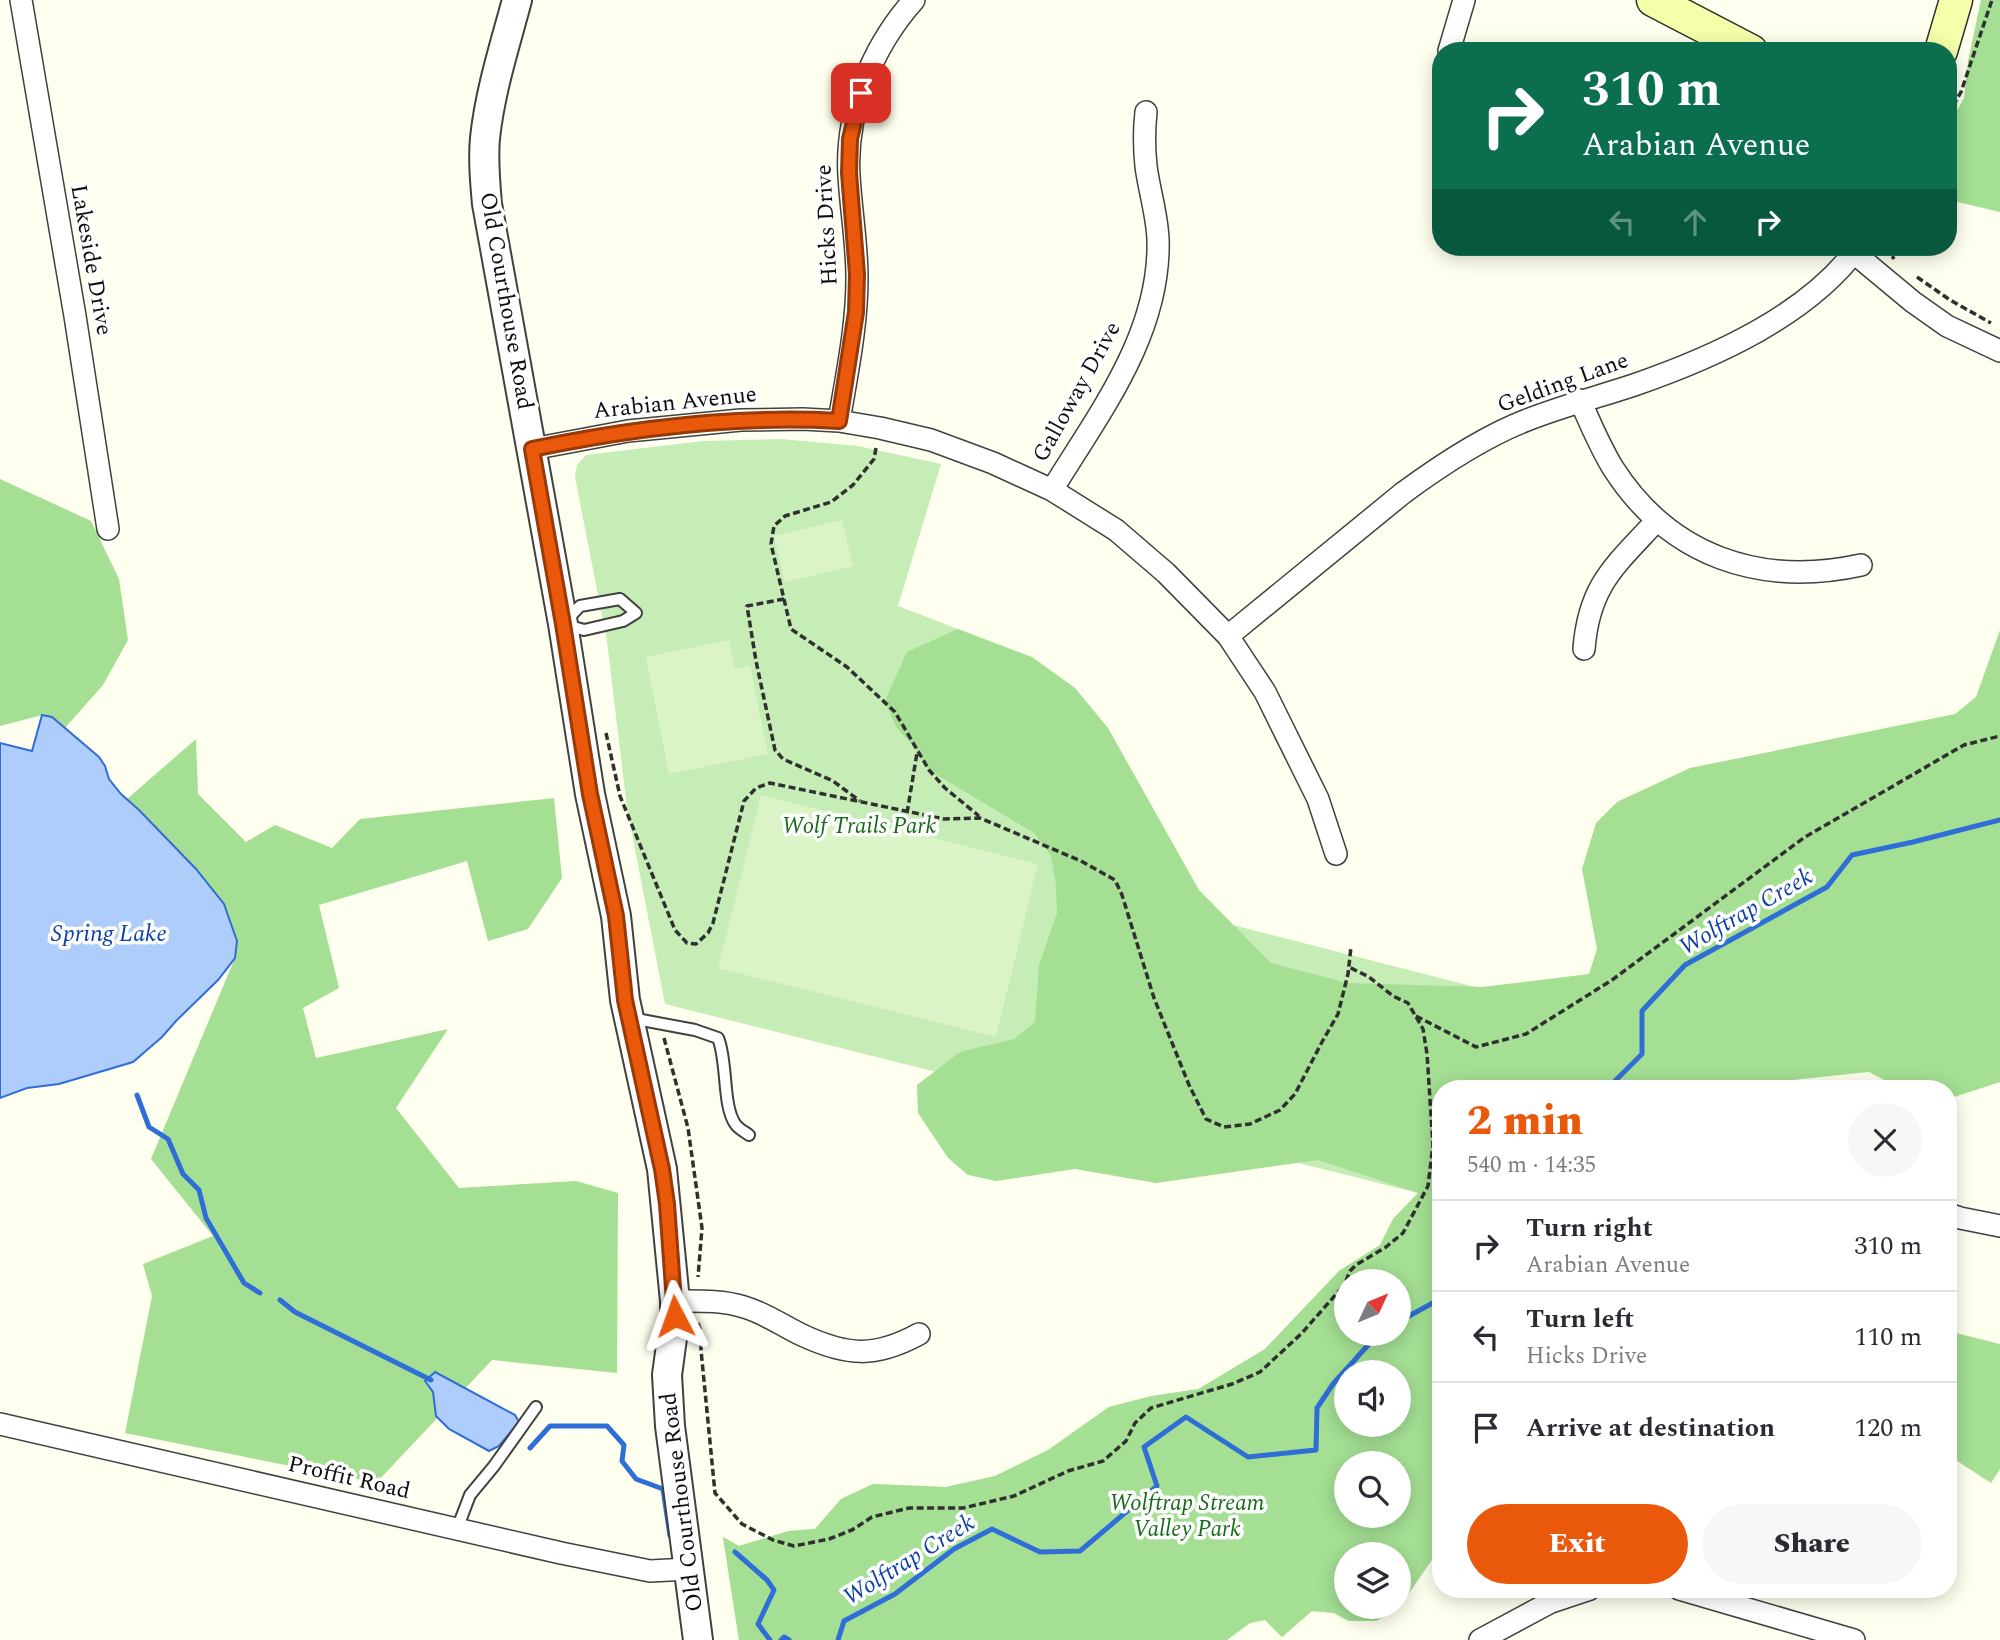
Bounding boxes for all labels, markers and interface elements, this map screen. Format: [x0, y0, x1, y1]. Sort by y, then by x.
text: 310 m [1582, 53, 1721, 128]
pin [831, 63, 891, 123]
icon: right [1467, 70, 1558, 161]
icon: arrive [842, 74, 880, 112]
text: Arabian Avenue [1582, 121, 1810, 170]
street label: Hicks Drive [806, 164, 848, 286]
street label: Lakeside Drive [61, 182, 121, 338]
street label: Old Courthouse Road [470, 189, 542, 413]
icon: left [1603, 203, 1641, 241]
icon: ahead [1676, 203, 1714, 241]
icon: right [1749, 203, 1787, 241]
street label: Galloway Drive [1024, 315, 1130, 469]
street label: Gelding Lane [1492, 343, 1634, 423]
street label: Arabian Avenue [592, 377, 758, 429]
park label: Wolf Trails Park [782, 809, 936, 844]
water label: Wolftrap Creek [1672, 859, 1820, 965]
water label: Spring Lake [51, 916, 167, 952]
text: 2 min [1467, 1090, 1583, 1153]
button: close [1848, 1103, 1922, 1177]
text: 540 m · 14:35 [1467, 1148, 1596, 1183]
text: Turn right [1526, 1208, 1653, 1248]
text: 310 m [1854, 1226, 1922, 1266]
icon: right [1467, 1227, 1505, 1265]
text: Arabian Avenue [1526, 1248, 1690, 1283]
north arrow [1334, 1269, 1410, 1346]
map controls [1334, 1269, 1411, 1619]
position arrow [638, 1279, 712, 1353]
text: Turn left [1526, 1299, 1634, 1339]
text: 110 m [1854, 1317, 1922, 1357]
icon: left [1467, 1318, 1505, 1356]
text: Hicks Drive [1526, 1339, 1647, 1374]
button: sound [1334, 1360, 1411, 1437]
street label: Old Courthouse Road [651, 1390, 713, 1614]
text: Arrive at destination [1526, 1408, 1775, 1448]
text: 120 m [1854, 1408, 1922, 1448]
icon: arrive [1467, 1409, 1505, 1447]
street label: Proffit Road [284, 1447, 414, 1509]
button: search [1334, 1451, 1411, 1528]
park label: Wolftrap Stream Valley Park [1109, 1486, 1265, 1547]
button: Exit [1467, 1504, 1688, 1584]
button: Share [1702, 1504, 1922, 1584]
water label: Wolftrap Creek [836, 1505, 982, 1615]
button: layers [1334, 1542, 1411, 1619]

